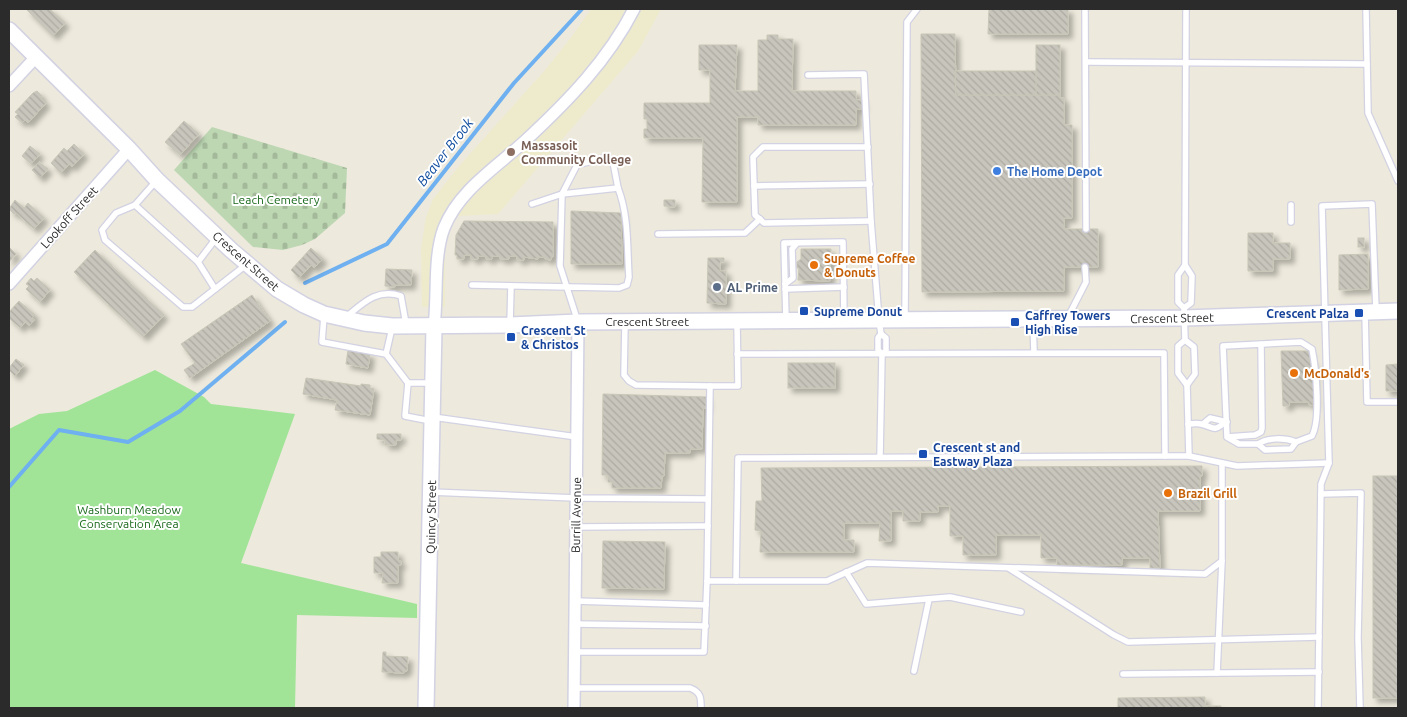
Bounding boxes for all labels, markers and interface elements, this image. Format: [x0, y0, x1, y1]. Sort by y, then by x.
water label: Beaver Brook [413, 114, 477, 189]
place label: Massasoit Community College [521, 139, 631, 166]
marker: Massasoit Community College [505, 146, 517, 158]
marker: The Home Depot [991, 165, 1003, 177]
place label: The Home Depot [1007, 165, 1102, 178]
street label: Lookoff Street [38, 183, 100, 250]
park label: Leach Cemetery [233, 193, 320, 206]
street label: Crescent Street [210, 229, 282, 294]
place label: Supreme Coffee & Donuts [824, 252, 915, 279]
marker: Supreme Coffee & Donuts [808, 259, 820, 271]
marker: AL Prime [711, 281, 723, 293]
place label: AL Prime [727, 281, 778, 294]
marker: Supreme Donut [798, 305, 810, 317]
place label: Supreme Donut [814, 305, 902, 318]
place label: Crescent Palza [1266, 307, 1349, 320]
marker: Crescent Palza [1353, 307, 1365, 319]
place label: Caffrey Towers High Rise [1025, 309, 1111, 336]
street label: Crescent Street [1130, 311, 1214, 325]
street label: Crescent Street [605, 315, 689, 328]
marker: Caffrey Towers High Rise [1009, 316, 1021, 328]
place label: Crescent St & Christos [521, 324, 586, 351]
marker: Crescent St & Christos [505, 331, 517, 343]
marker: McDonald's [1288, 367, 1300, 379]
place label: McDonald's [1304, 367, 1370, 380]
place label: Crescent st and Eastway Plaza [933, 441, 1020, 468]
marker: Crescent st and Eastway Plaza [917, 448, 929, 460]
street label: Burrill Avenue [569, 477, 583, 553]
street label: Quincy Street [424, 480, 438, 554]
marker: Brazil Grill [1162, 487, 1174, 499]
place label: Brazil Grill [1178, 487, 1237, 500]
park label: Washburn Meadow Conservation Area [77, 503, 182, 530]

